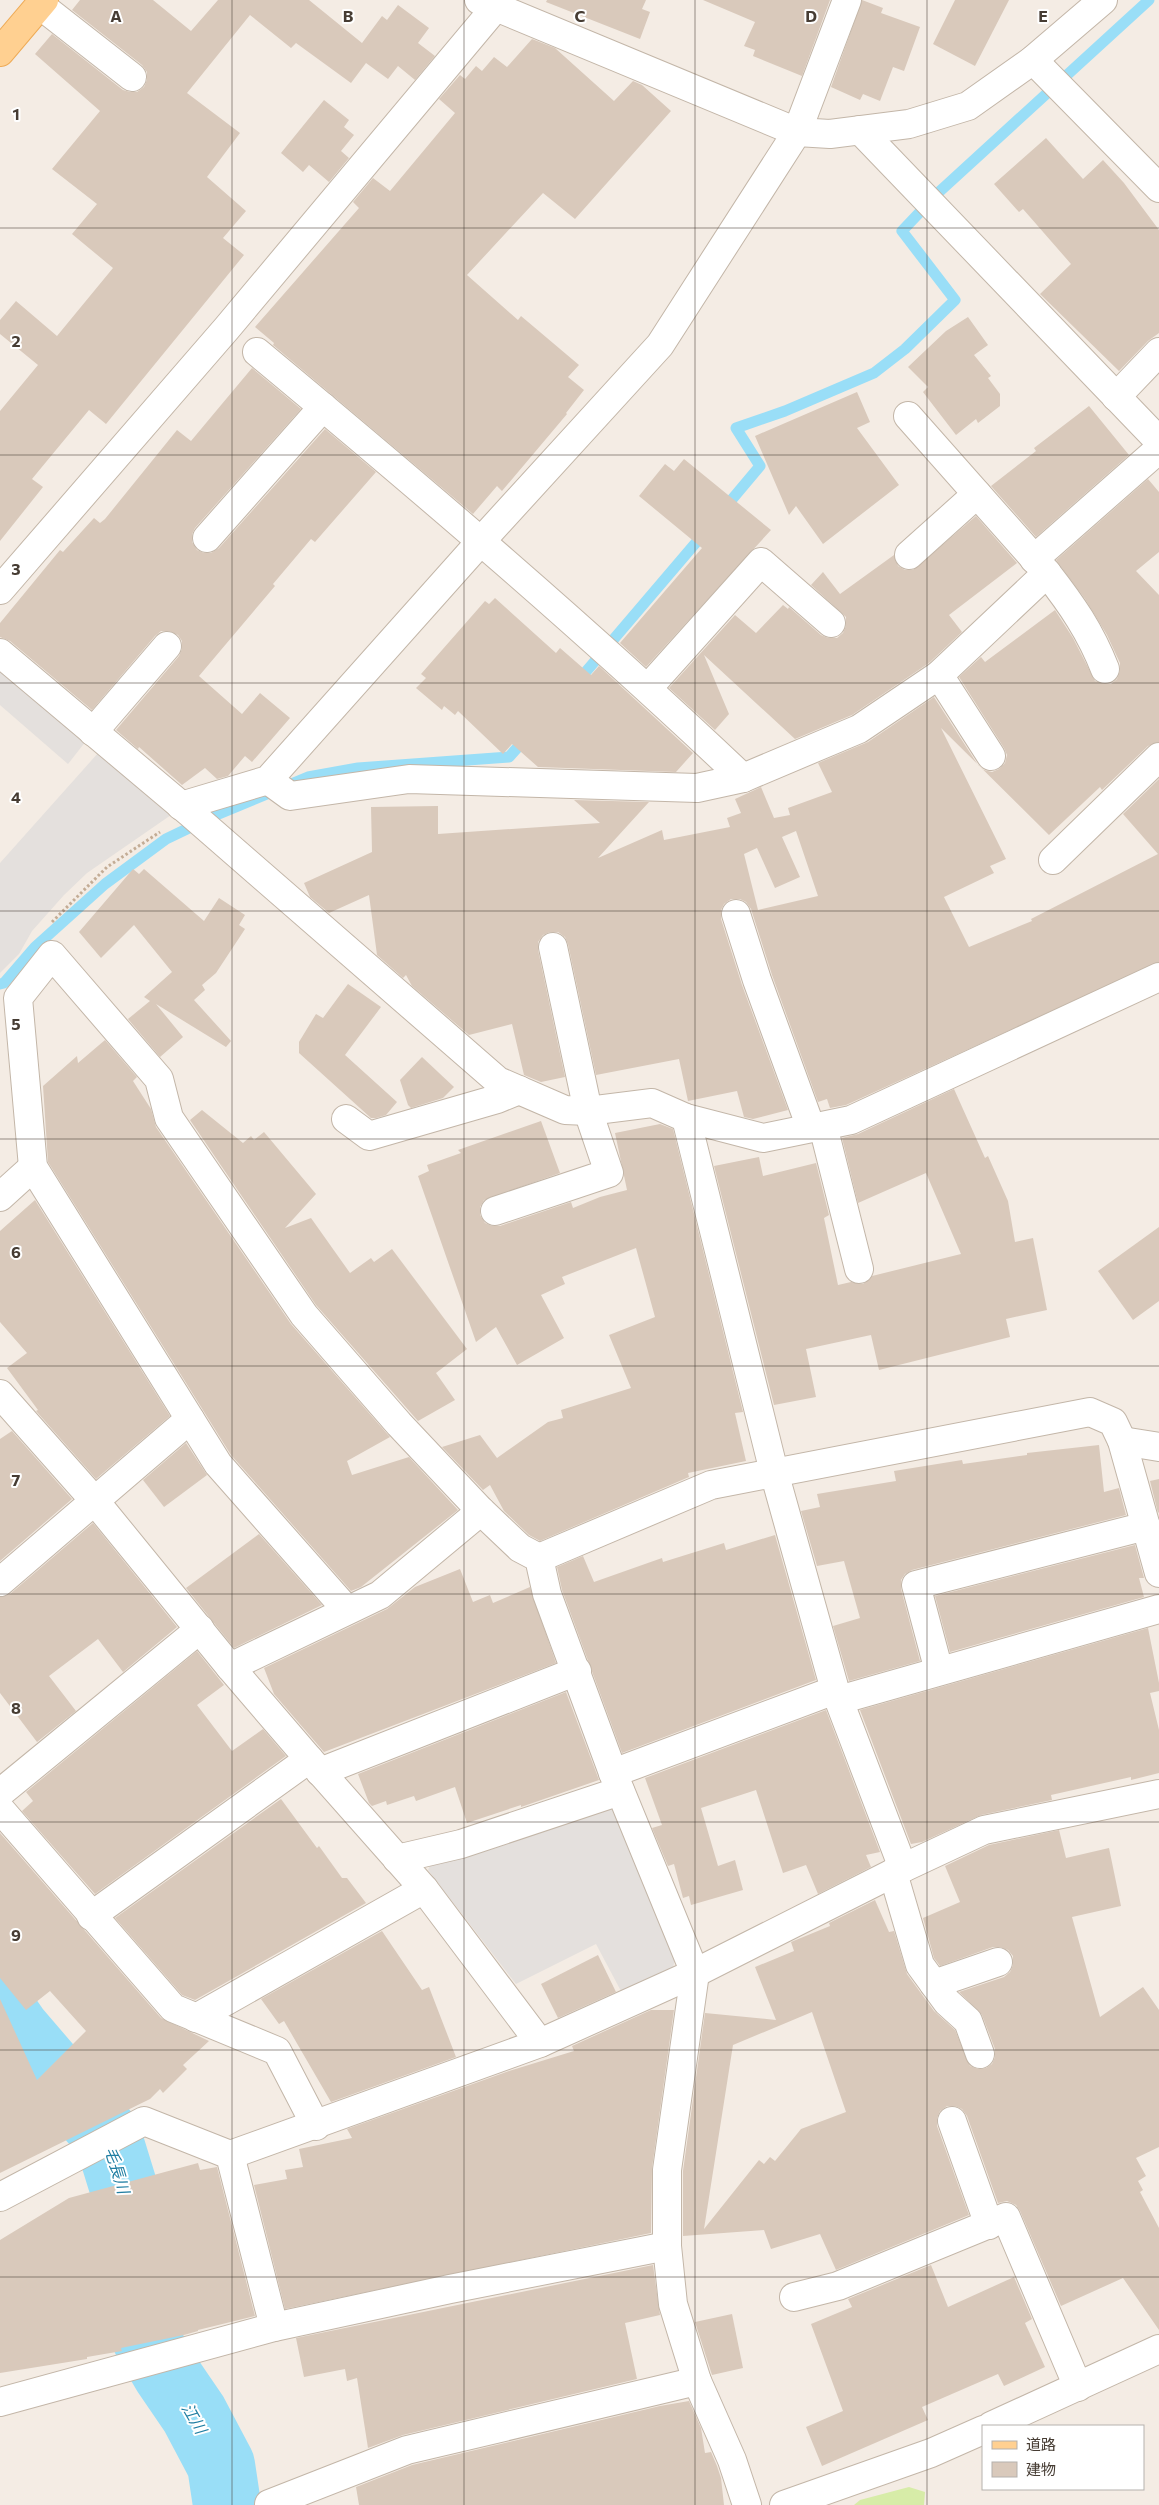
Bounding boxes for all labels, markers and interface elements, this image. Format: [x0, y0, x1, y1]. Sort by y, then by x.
text: A [110, 6, 122, 25]
text: B [343, 6, 354, 25]
text: C [575, 6, 586, 25]
text: D [805, 6, 817, 25]
text: E [1038, 6, 1048, 25]
text: 1 [12, 104, 20, 123]
text: 2 [11, 331, 21, 350]
text: 3 [11, 559, 21, 578]
text: 4 [11, 787, 21, 806]
text: 5 [11, 1014, 21, 1033]
text: 6 [11, 1242, 21, 1261]
text: 7 [12, 1470, 21, 1489]
text: 8 [11, 1698, 21, 1717]
text: 9 [11, 1925, 21, 1944]
water label: 毛長川 [102, 2144, 135, 2198]
water label: 江川 [179, 2399, 212, 2438]
legend [982, 2425, 1144, 2490]
text: 道路 [1026, 2435, 1056, 2453]
text: 建物 [1026, 2460, 1056, 2478]

